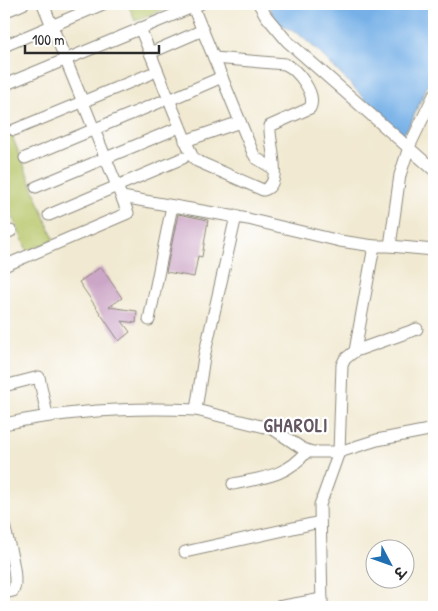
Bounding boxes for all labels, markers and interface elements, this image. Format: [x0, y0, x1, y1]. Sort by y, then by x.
scale bar [25, 22, 159, 54]
text: 100 m [32, 29, 65, 50]
district label: GHAROLI [263, 412, 329, 438]
north arrow [366, 538, 416, 588]
text: उ [389, 562, 412, 584]

